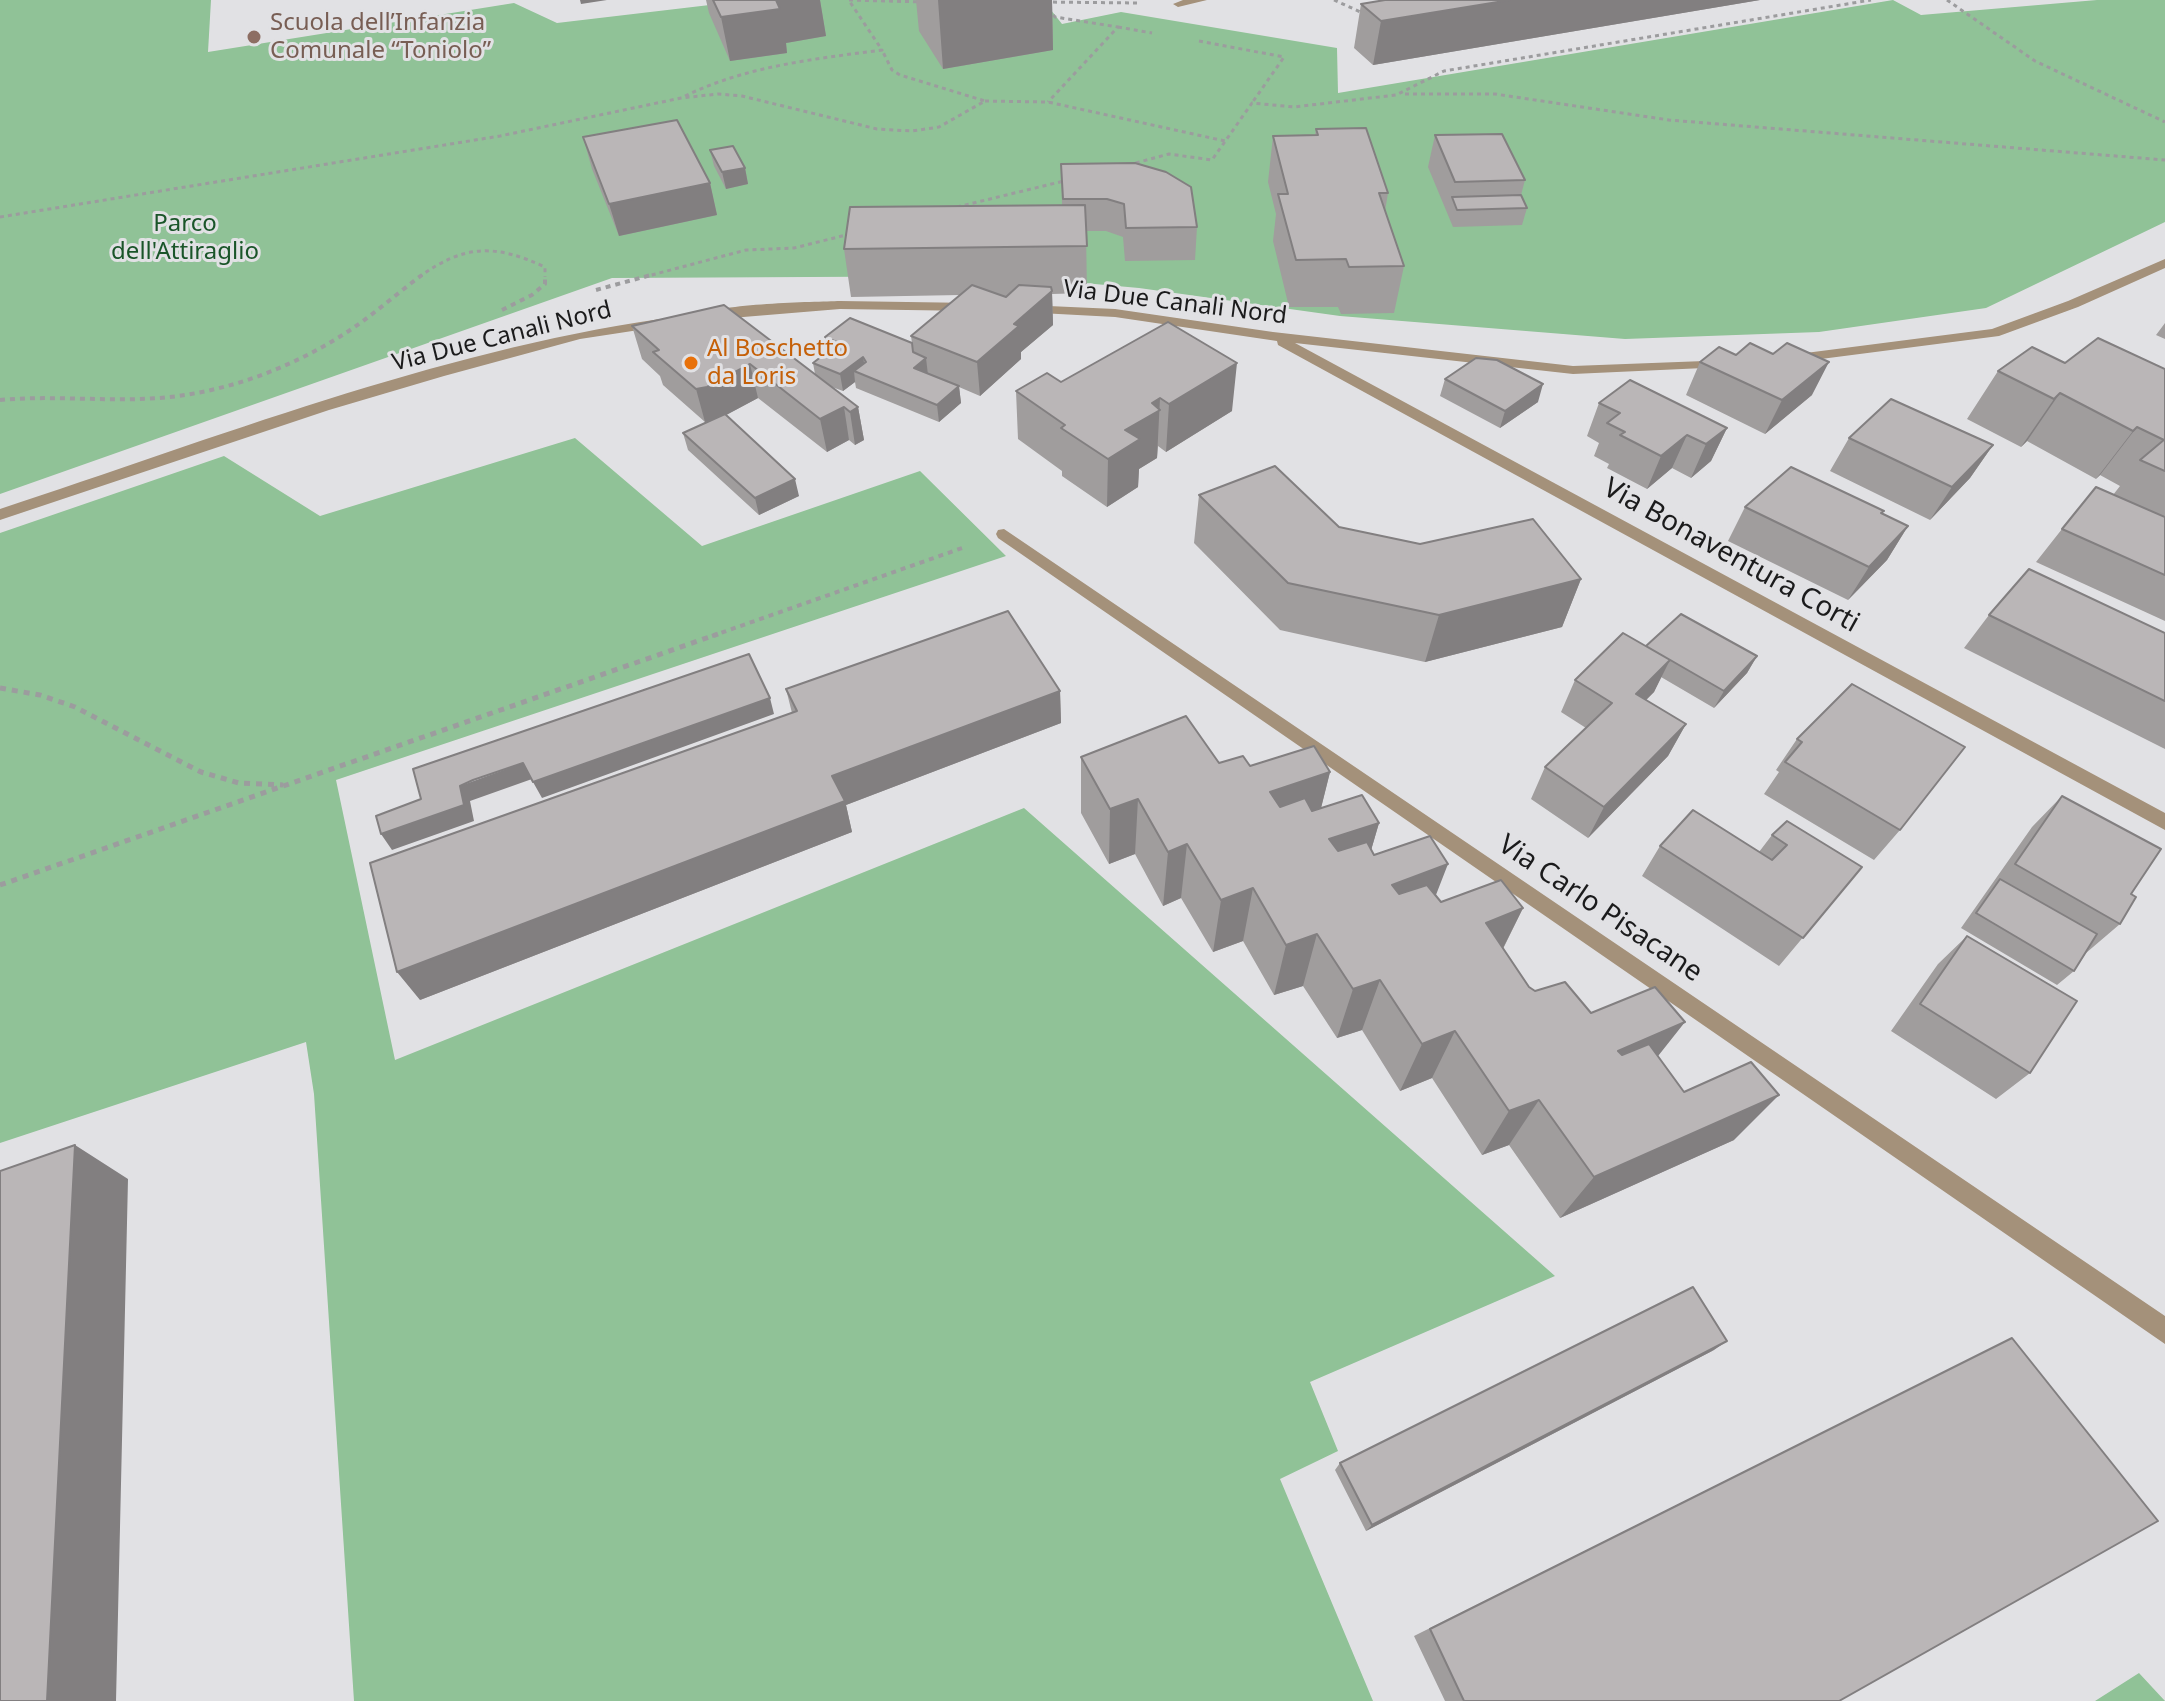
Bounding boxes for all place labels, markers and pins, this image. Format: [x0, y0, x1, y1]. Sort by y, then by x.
place label: Scuola dell’Infanzia Comunale “Toniolo” [270, 9, 491, 65]
marker: Scuola dell’Infanzia Comunale “Toniolo” [245, 28, 263, 46]
place label: Al Boschetto da Loris [707, 335, 848, 391]
marker: Al Boschetto da Loris [682, 354, 700, 372]

